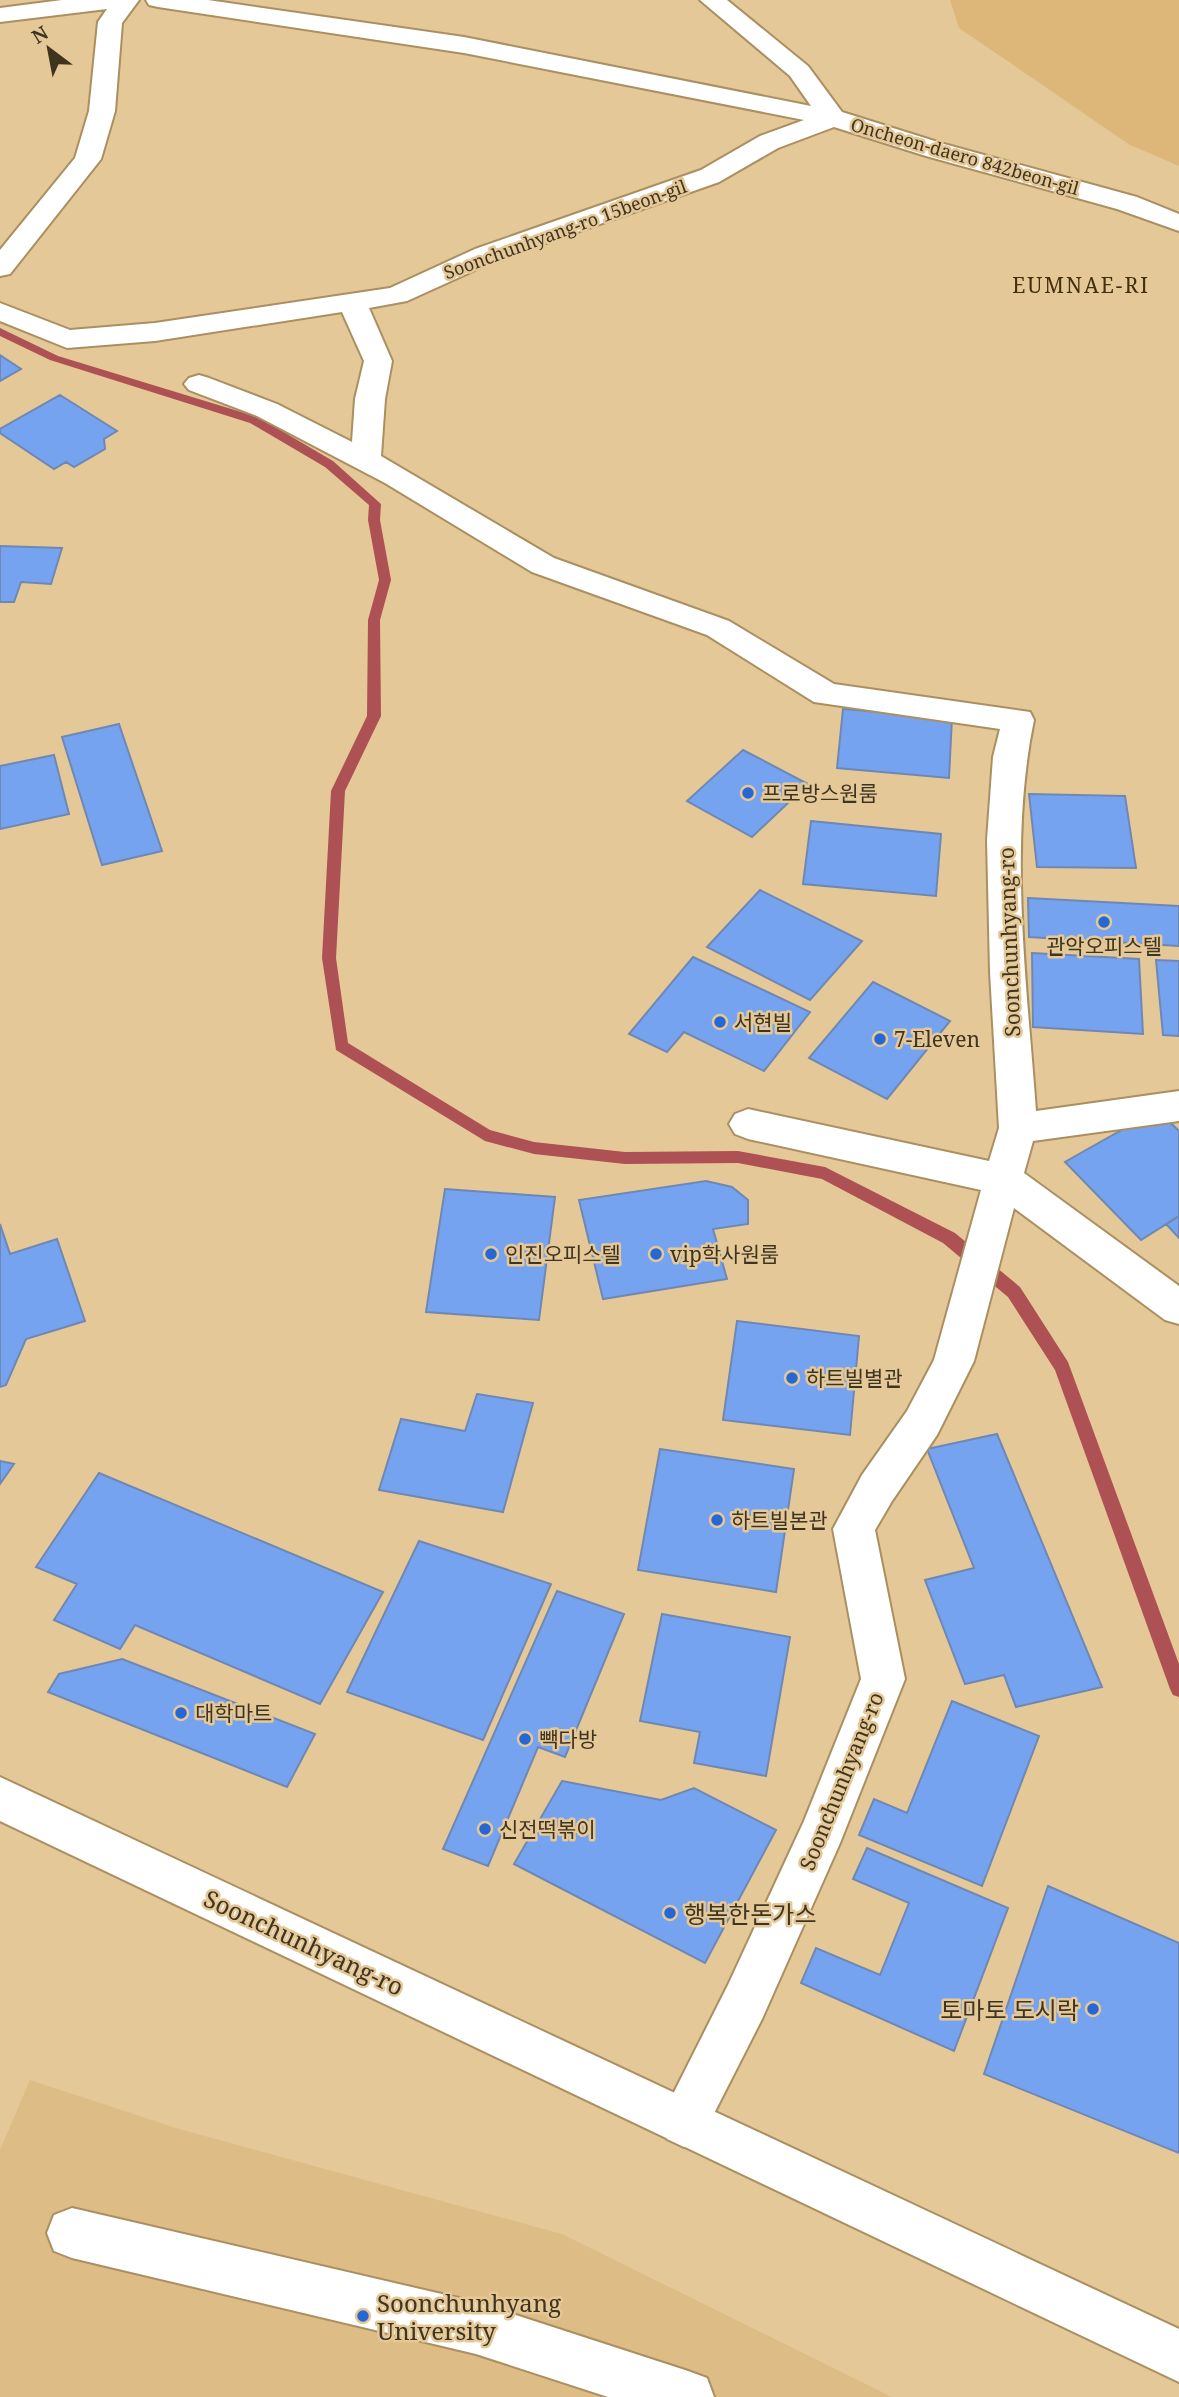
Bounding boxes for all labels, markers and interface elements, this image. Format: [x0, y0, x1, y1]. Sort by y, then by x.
north arrow [14, 14, 84, 84]
text: N [27, 20, 53, 50]
street label: Oncheon-daero 842beon-gil [848, 112, 1082, 200]
street label: Soonchunhyang-ro 15beon-gil [440, 174, 690, 284]
district label: EUMNAE-RI [1012, 271, 1150, 299]
place label: 프로방스원룸 [762, 779, 878, 807]
marker: 프로방스원룸 [740, 785, 756, 801]
street label: Soonchunhyang-ro [992, 847, 1026, 1037]
marker: 관악오피스텔 [1096, 914, 1112, 930]
place label: 관악오피스텔 [1046, 932, 1162, 960]
place label: 서현빌 [734, 1008, 792, 1036]
marker: 서현빌 [712, 1014, 728, 1030]
place label: 7-Eleven [894, 1025, 980, 1053]
marker: 7-Eleven [872, 1031, 888, 1047]
place label: 인진오피스텔 [505, 1240, 621, 1268]
place label: vip학사원룸 [670, 1240, 779, 1268]
marker: 인진오피스텔 [483, 1246, 499, 1262]
marker: vip학사원룸 [648, 1246, 664, 1262]
place label: 하트빌별관 [806, 1364, 903, 1392]
marker: 하트빌별관 [784, 1370, 800, 1386]
place label: 하트빌본관 [731, 1506, 828, 1534]
marker: 하트빌본관 [709, 1512, 725, 1528]
street label: Soonchunhyang-ro [792, 1688, 890, 1874]
place label: 대학마트 [195, 1699, 272, 1727]
marker: 대학마트 [173, 1705, 189, 1721]
place label: 빽다방 [539, 1725, 597, 1753]
marker: 빽다방 [517, 1731, 533, 1747]
place label: 신전떡볶이 [499, 1815, 596, 1843]
marker: 신전떡볶이 [477, 1821, 493, 1837]
street label: Soonchunhyang-ro [199, 1881, 409, 2003]
place label: 행복한돈가스 [684, 1897, 816, 1930]
marker: 행복한돈가스 [662, 1905, 678, 1921]
place label: 토마토 도시락 [940, 1993, 1079, 2026]
marker: 토마토 도시락 [1085, 2001, 1101, 2017]
place label: Soonchunhyang University [377, 2286, 561, 2347]
marker: Soonchunhyang University [355, 2308, 371, 2324]

